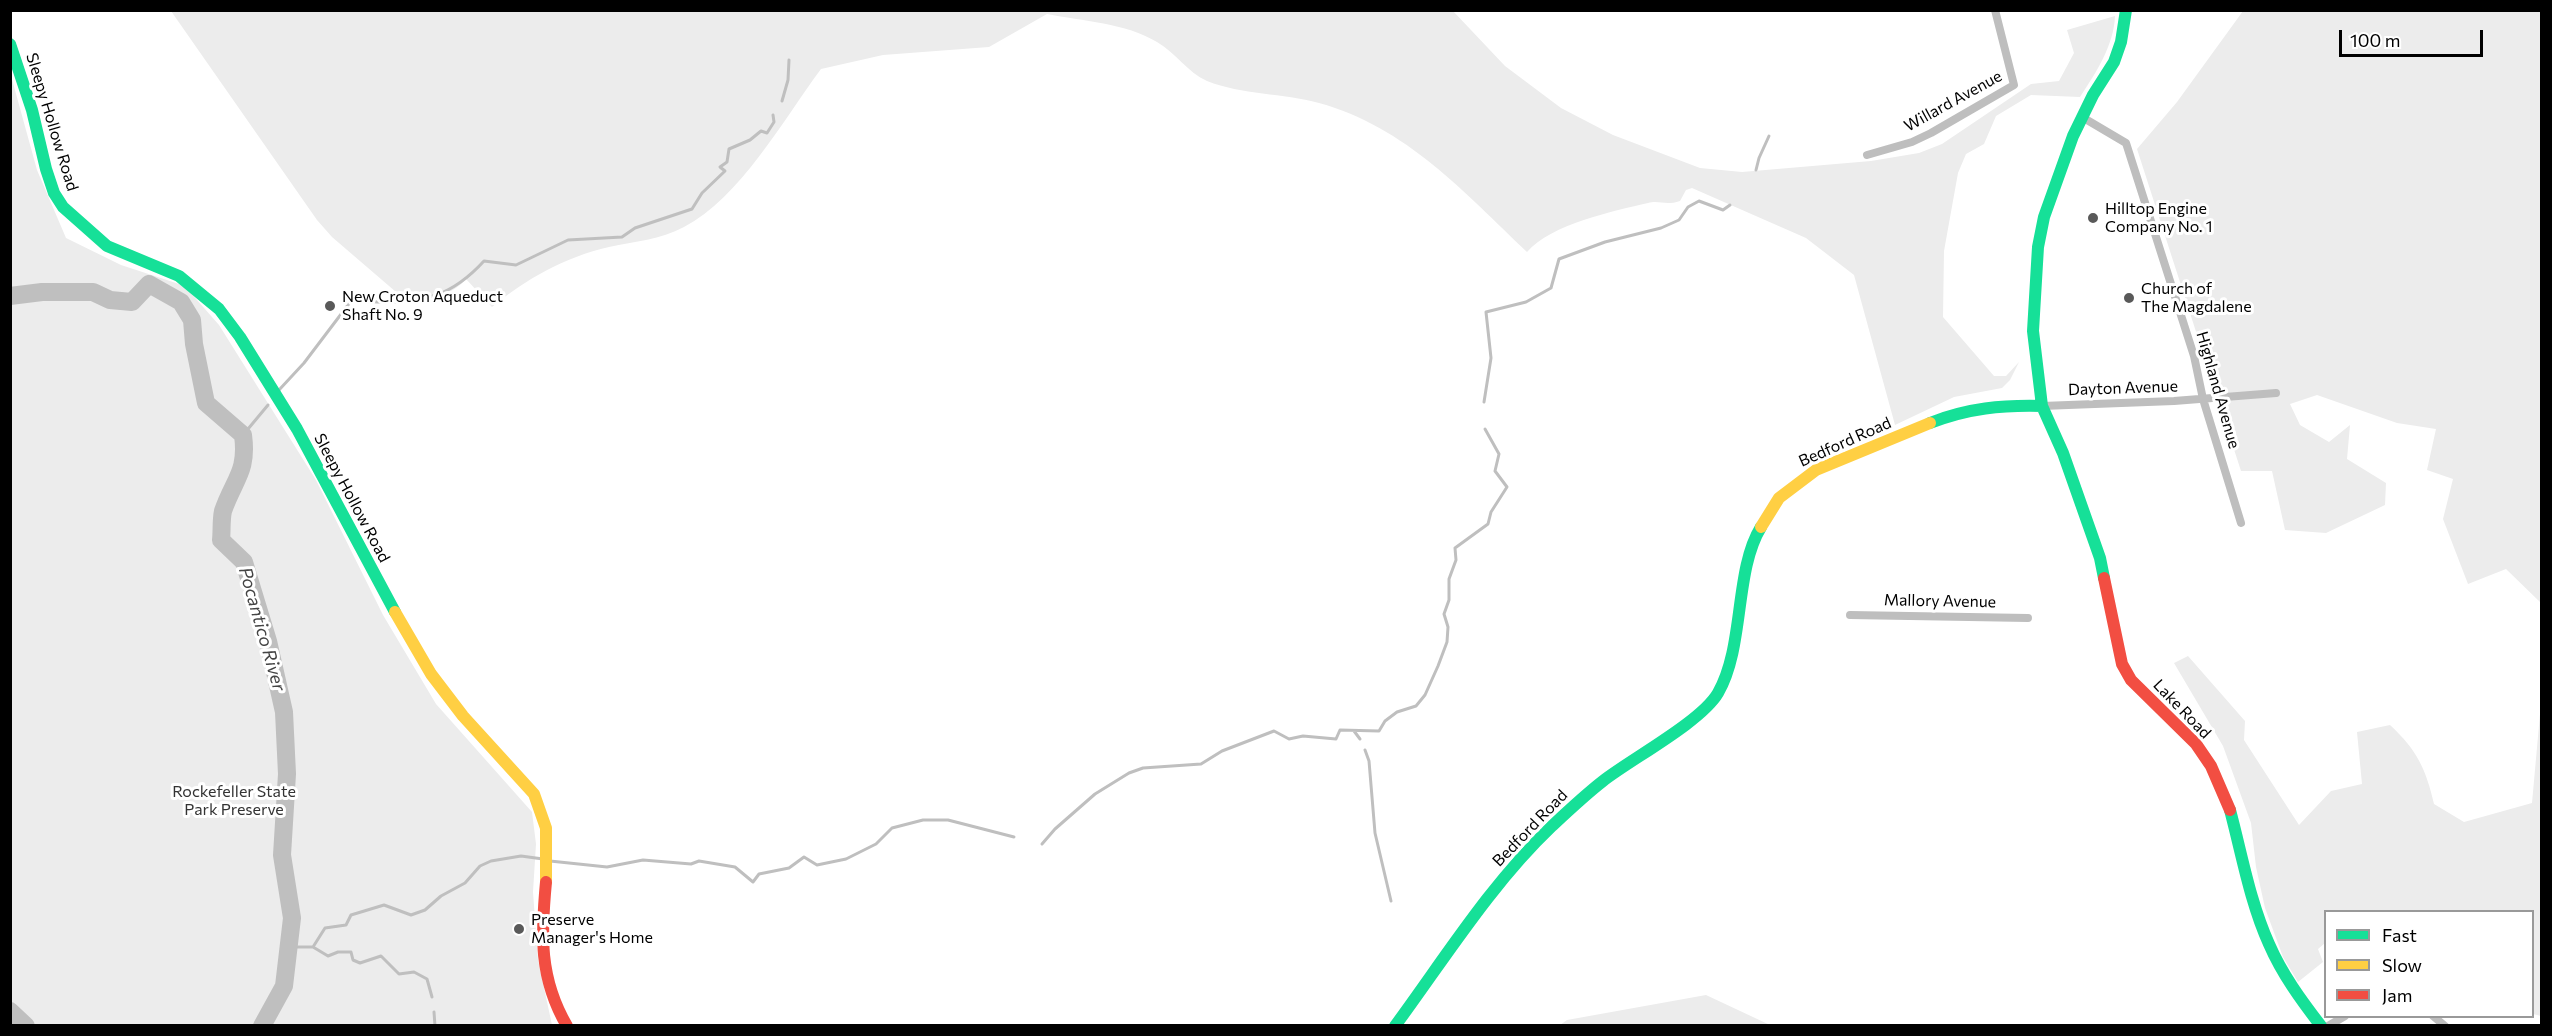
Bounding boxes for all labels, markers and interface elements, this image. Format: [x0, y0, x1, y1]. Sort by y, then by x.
scale bar [2342, 18, 2486, 56]
text: 100 m [2350, 29, 2400, 51]
street label: Sleepy Hollow Road [22, 51, 82, 193]
street label: Willard Avenue [1901, 66, 2005, 136]
place label: Hilltop Engine Company No. 1 [2105, 199, 2213, 237]
marker: Hilltop Engine Company No. 1 [2086, 211, 2100, 225]
place label: Church of The Magdalene [2141, 279, 2252, 317]
place label: New Croton Aqueduct Shaft No. 9 [342, 287, 503, 325]
marker: Church of The Magdalene [2122, 291, 2136, 305]
marker: New Croton Aqueduct Shaft No. 9 [323, 299, 337, 313]
street label: Highland Avenue [2192, 329, 2244, 451]
street label: Dayton Avenue [2068, 376, 2178, 400]
street label: Bedford Road [1796, 413, 1894, 471]
street label: Sleepy Hollow Road [310, 430, 394, 566]
water label: Pocantico River [234, 565, 290, 693]
street label: Mallory Avenue [1884, 590, 1996, 612]
street label: Lake Road [2149, 675, 2215, 743]
park label: Rockefeller State Park Preserve [172, 782, 296, 820]
street label: Bedford Road [1489, 786, 1571, 870]
place label: Preserve Manager's Home [531, 910, 653, 948]
legend [2324, 910, 2534, 1018]
marker: Preserve Manager's Home [512, 922, 526, 936]
text: Fast [2382, 924, 2417, 946]
text: Slow [2382, 954, 2422, 976]
text: Jam [2382, 984, 2412, 1006]

